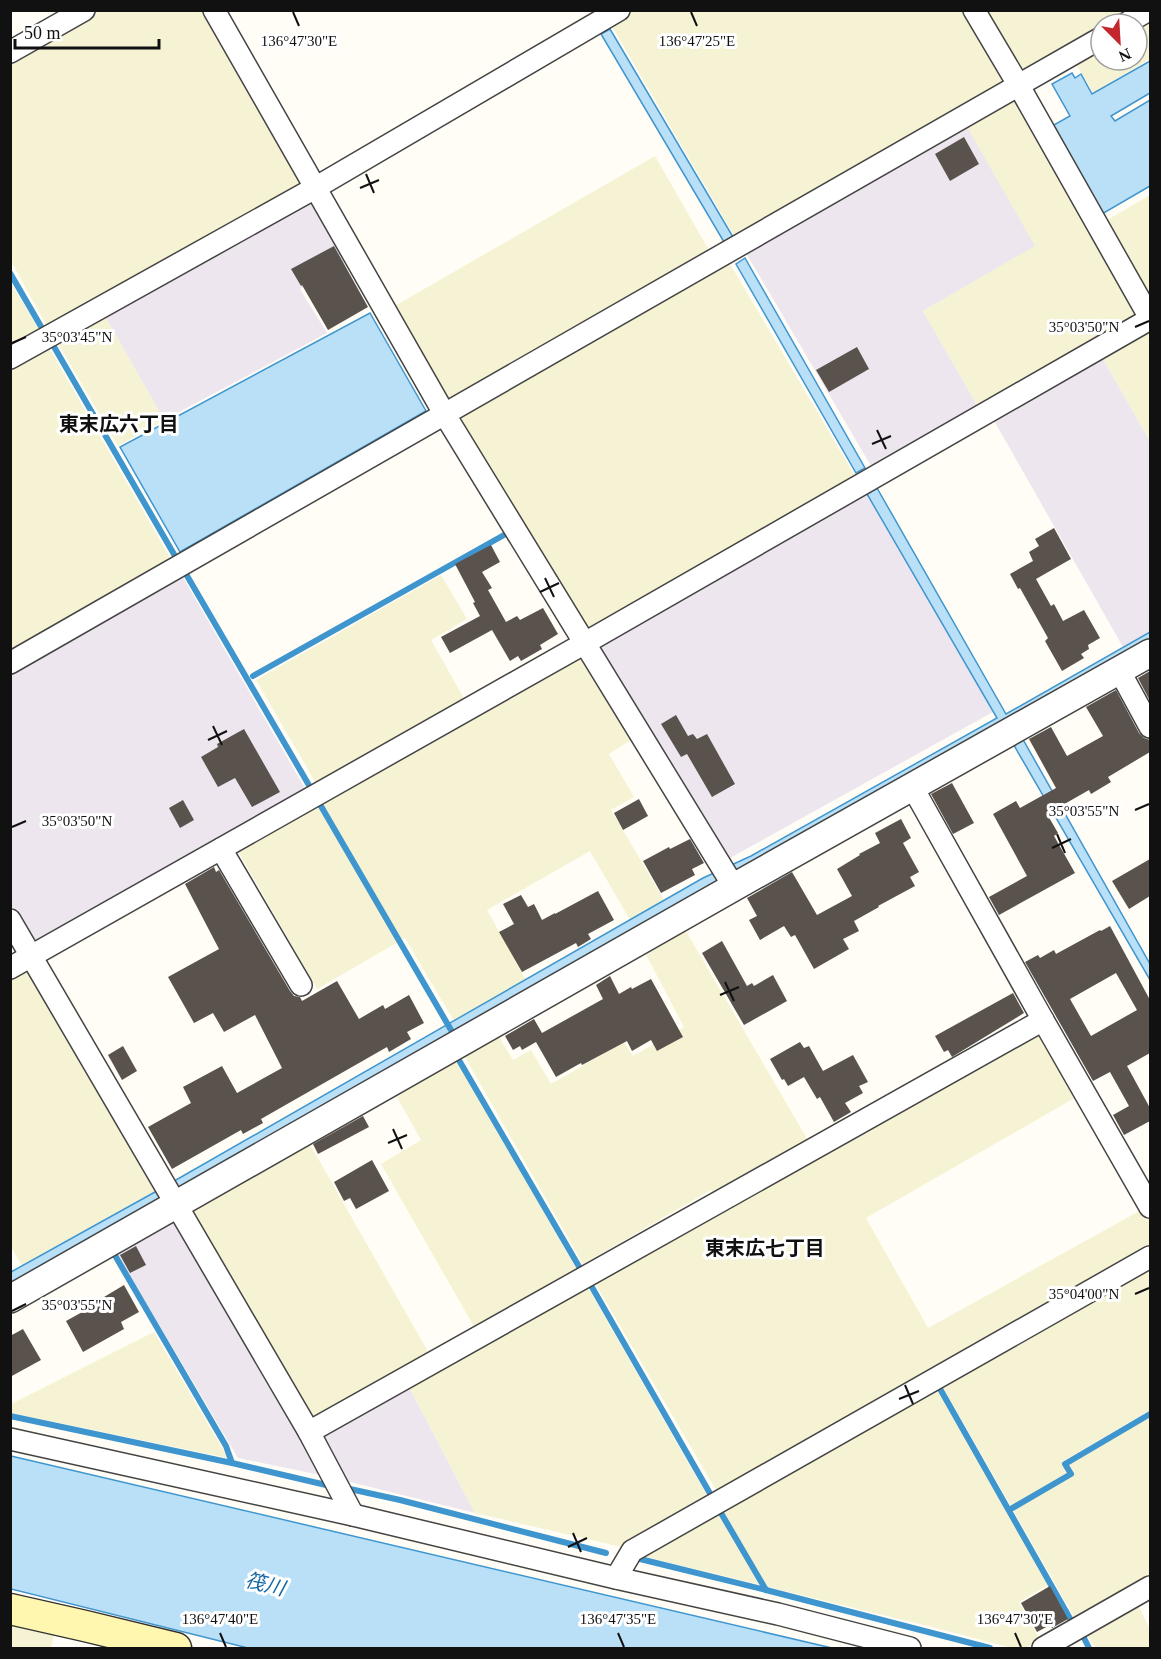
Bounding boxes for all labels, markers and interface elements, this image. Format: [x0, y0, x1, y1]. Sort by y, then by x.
scale bar [15, 12, 159, 50]
north arrow [1089, 12, 1149, 72]
text: 50 m [24, 23, 61, 43]
text: 136°47'30"E [261, 33, 337, 49]
text: 136°47'25"E [659, 33, 735, 49]
text: N [1116, 45, 1134, 66]
text: 35°03'50"N [1049, 319, 1119, 335]
text: 35°03'45"N [42, 329, 112, 345]
district label: 東末広六丁目 [59, 413, 179, 435]
text: 35°03'55"N [1049, 803, 1119, 819]
text: 35°03'50"N [42, 813, 112, 829]
district label: 東末広七丁目 [705, 1237, 825, 1259]
text: 35°04'00"N [1049, 1286, 1119, 1302]
text: 35°03'55"N [42, 1297, 112, 1313]
water label: 筏川 [243, 1568, 289, 1600]
text: 136°47'40"E [182, 1611, 258, 1627]
text: 136°47'35"E [580, 1611, 656, 1627]
text: 136°47'30"E [977, 1611, 1053, 1627]

